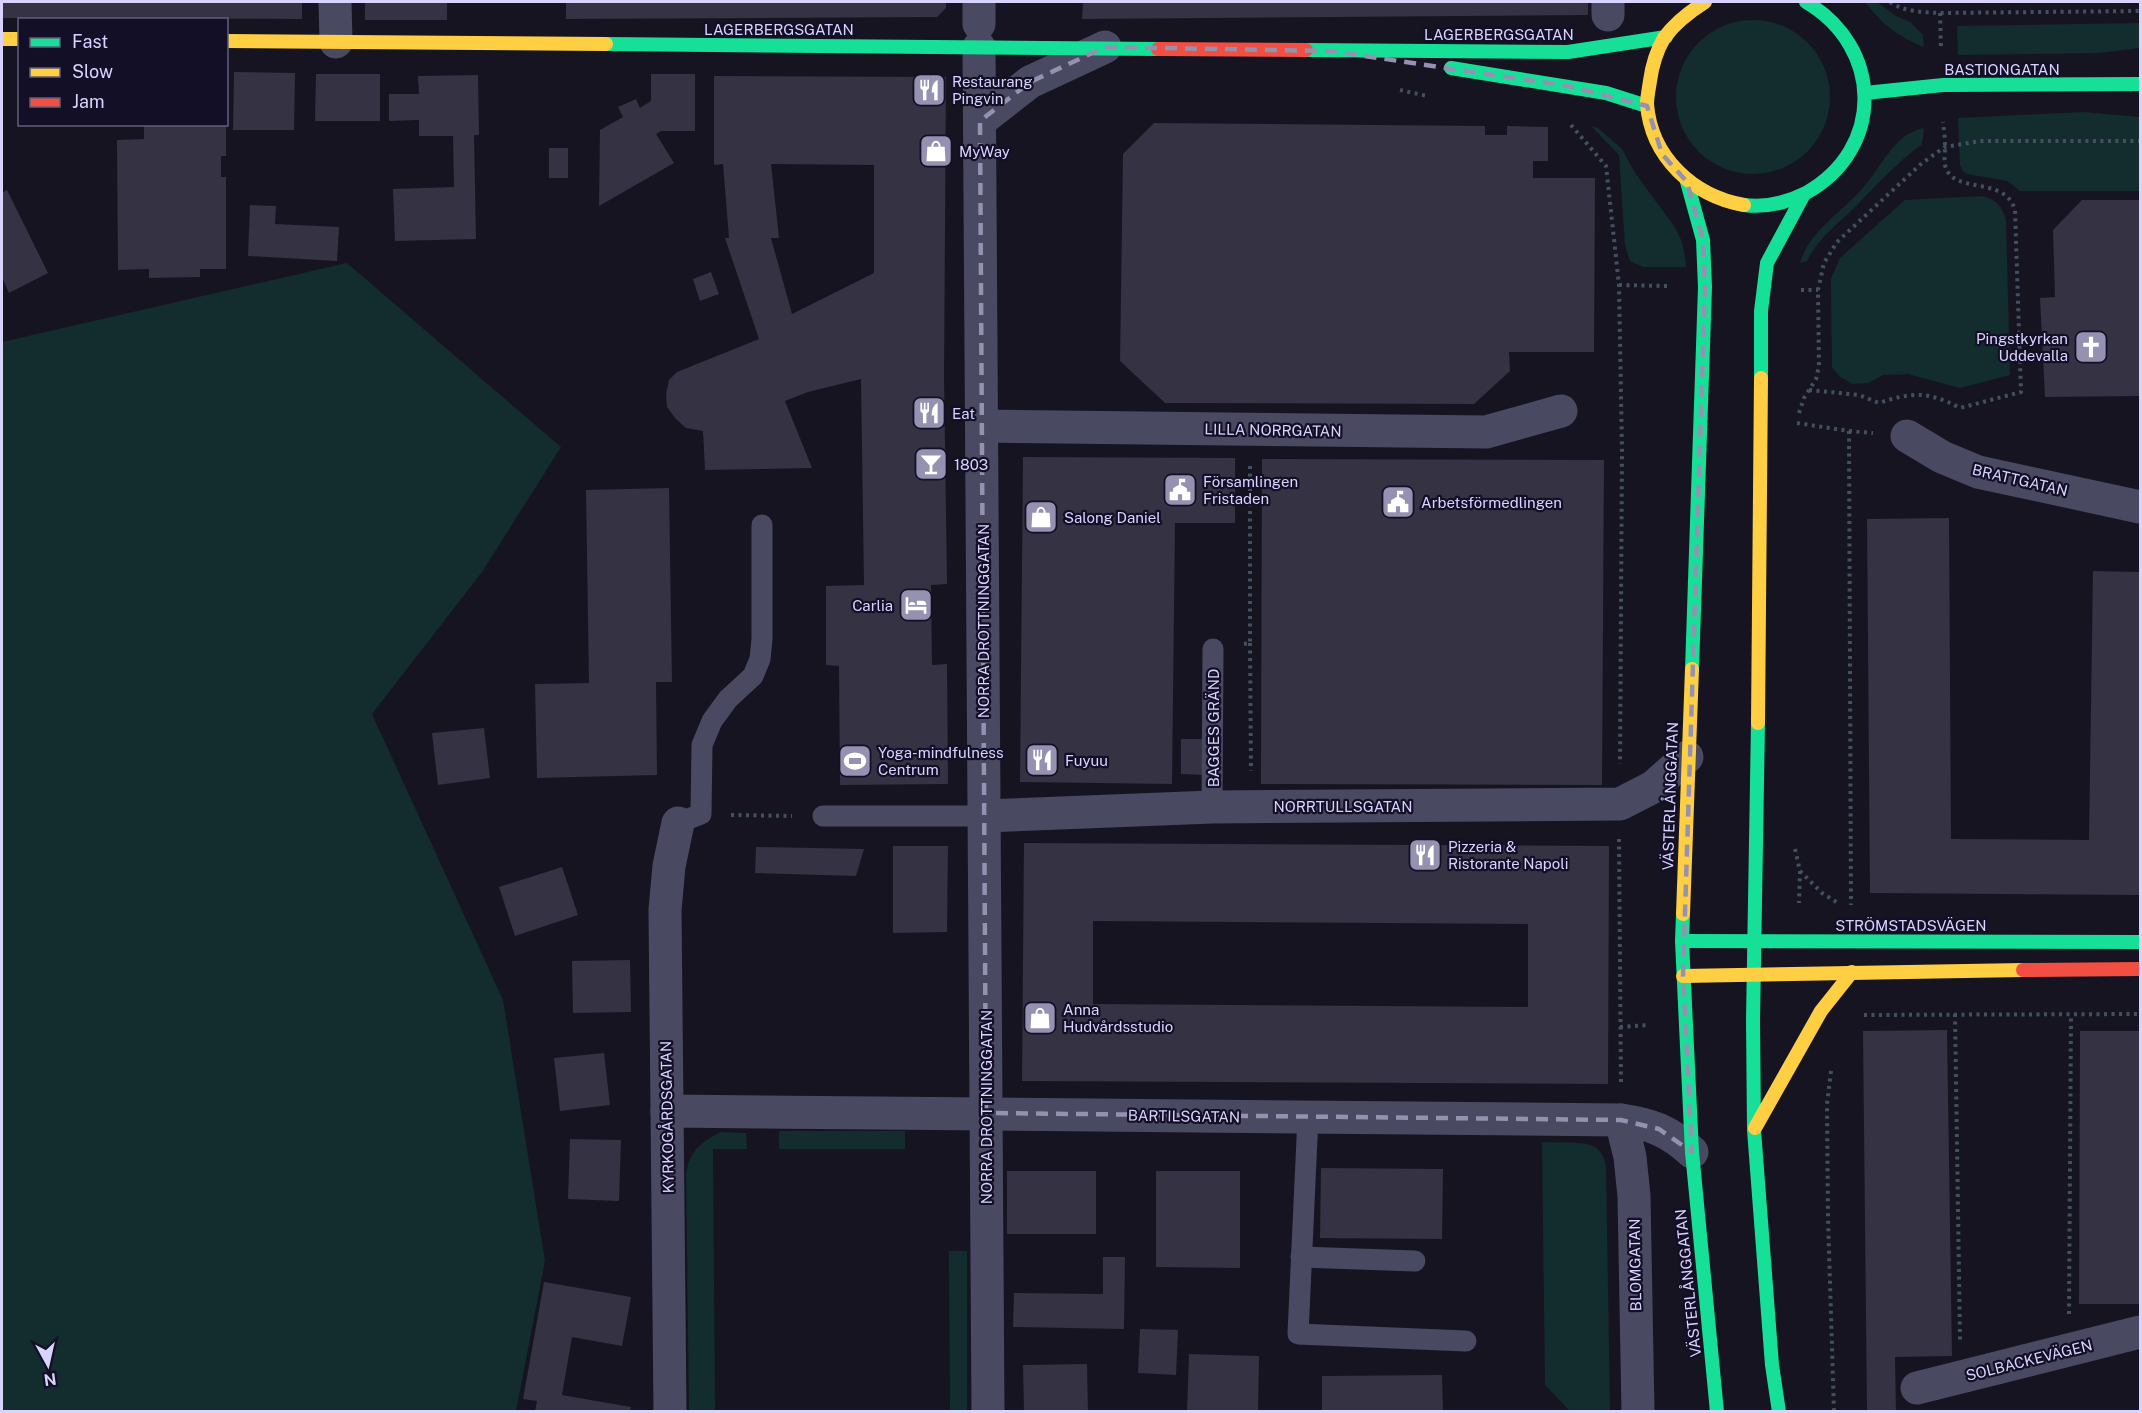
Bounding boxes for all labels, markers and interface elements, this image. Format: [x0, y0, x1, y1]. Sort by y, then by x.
legend [18, 18, 228, 126]
street label: LAGERBERGSGATAN [704, 21, 854, 38]
street label: LAGERBERGSGATAN [1424, 26, 1574, 43]
text: Fast [72, 31, 108, 52]
text: Slow [72, 61, 113, 82]
street label: BASTIONGATAN [1944, 61, 2060, 78]
restaurant icon: Restaurang Pingvin [911, 72, 947, 108]
place label: Restaurang Pingvin [952, 73, 1033, 107]
text: Jam [72, 91, 105, 112]
shop icon: MyWay [918, 133, 954, 169]
place label: MyWay [959, 143, 1010, 160]
church icon: Pingstkyrkan Uddevalla [2073, 329, 2109, 365]
place label: Pingstkyrkan Uddevalla [1976, 330, 2068, 364]
restaurant icon: Eat [911, 395, 947, 431]
place label: Eat [952, 405, 975, 422]
street label: LILLA NORRGATAN [1204, 420, 1342, 440]
bar icon: 1803 [913, 446, 949, 482]
place label: 1803 [954, 456, 988, 473]
street label: BRATTGATAN [1970, 461, 2070, 499]
public building icon: Församlingen Fristaden [1162, 472, 1198, 508]
place label: Församlingen Fristaden [1203, 473, 1298, 507]
public building icon: Arbetsförmedlingen [1380, 484, 1416, 520]
place label: Arbetsförmedlingen [1421, 494, 1562, 511]
shop icon: Salong Daniel [1023, 499, 1059, 535]
place label: Salong Daniel [1064, 509, 1161, 526]
street label: NORRA DROTTNINGGATAN [975, 524, 992, 718]
hotel icon: Carlia [898, 587, 934, 623]
place label: Carlia [852, 597, 893, 614]
street label: BAGGES GRÄND [1204, 669, 1222, 787]
street label: VÄSTERLÅNGGATAN [1658, 721, 1681, 871]
restaurant icon: Fuyuu [1024, 742, 1060, 778]
sports icon: Yoga-mindfulness Centrum [837, 743, 873, 779]
place label: Yoga-mindfulness Centrum [878, 744, 1004, 778]
place label: Fuyuu [1065, 752, 1108, 769]
street label: NORRTULLSGATAN [1273, 798, 1413, 815]
restaurant icon: Pizzeria & Ristorante Napoli [1407, 837, 1443, 873]
place label: Pizzeria & Ristorante Napoli [1448, 838, 1568, 872]
street label: STRÖMSTADSVÄGEN [1835, 916, 1987, 934]
shop icon: Anna Hudvårdsstudio [1022, 1000, 1058, 1036]
place label: Anna Hudvårdsstudio [1063, 1001, 1173, 1035]
street label: NORRA DROTTNINGGATAN [978, 1010, 995, 1204]
street label: KYRKOGÅRDSGATAN [656, 1041, 677, 1193]
street label: BARTILSGATAN [1128, 1107, 1240, 1125]
street label: VÄSTERLÅNGGATAN [1671, 1208, 1704, 1358]
street label: BLOMGATAN [1626, 1218, 1644, 1312]
north arrow [18, 1335, 78, 1395]
street label: SOLBACKEVÄGEN [1964, 1335, 2094, 1384]
text: N [42, 1369, 58, 1390]

